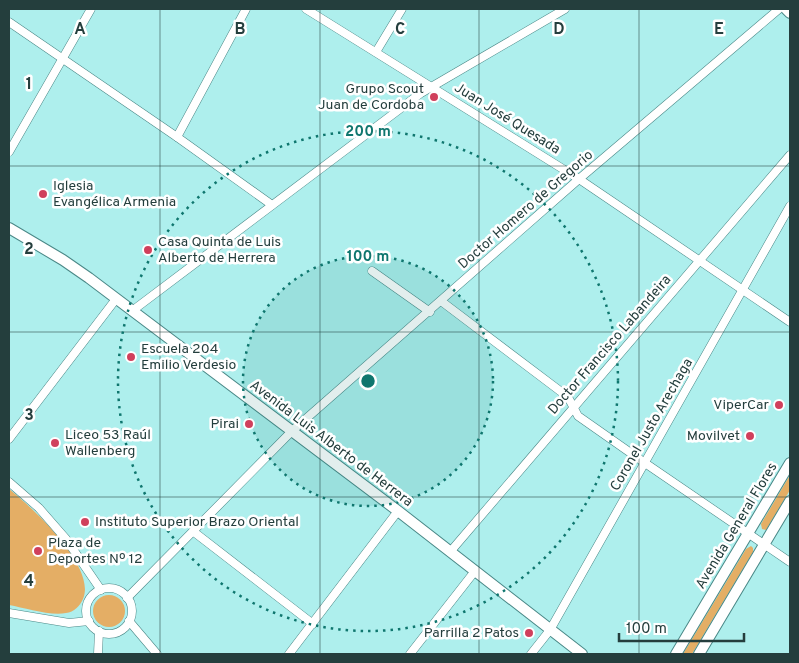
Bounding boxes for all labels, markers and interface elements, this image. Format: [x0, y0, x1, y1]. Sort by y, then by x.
text: A [74, 20, 86, 40]
text: B [234, 20, 246, 40]
text: C [395, 20, 405, 40]
text: D [553, 20, 565, 40]
text: E [714, 20, 724, 40]
text: 1 [26, 75, 32, 95]
street label: Juan José Quesada [451, 80, 563, 158]
place label: Grupo Scout Juan de Cordoba [318, 81, 424, 114]
marker: Grupo Scout Juan de Cordoba [428, 91, 440, 103]
text: 200 m [345, 123, 391, 142]
street label: Doctor Homero de Gregorio [455, 147, 597, 273]
place label: Iglesia Evangélica Armenia [53, 178, 176, 211]
marker: Iglesia Evangélica Armenia [37, 188, 49, 200]
place label: Casa Quinta de Luis Alberto de Herrera [158, 234, 281, 267]
text: 2 [24, 240, 34, 260]
marker: Casa Quinta de Luis Alberto de Herrera [142, 244, 154, 256]
text: 100 m [347, 248, 389, 267]
street label: Doctor Francisco Labandeira [545, 272, 675, 418]
place label: Escuela 204 Emilio Verdesio [141, 341, 236, 374]
marker: Escuela 204 Emilio Verdesio [125, 351, 137, 363]
street label: Coronel Justo Arechaga [607, 356, 697, 494]
centre of rings [359, 372, 377, 390]
street label: Avenida Luis Alberto de Herrera [246, 377, 416, 511]
place label: ViperCar [713, 397, 770, 414]
marker: ViperCar [773, 399, 785, 411]
text: 3 [24, 406, 34, 426]
place label: Pirai [211, 416, 239, 433]
marker: Pirai [243, 418, 255, 430]
place label: Liceo 53 Raúl Wallenberg [65, 427, 151, 460]
place label: Movilvet [687, 428, 740, 445]
marker: Movilvet [744, 430, 756, 442]
marker: Liceo 53 Raúl Wallenberg [49, 437, 61, 449]
street label: Avenida General Flores [693, 460, 781, 592]
place label: Instituto Superior Brazo Oriental [95, 514, 299, 531]
marker: Instituto Superior Brazo Oriental [79, 516, 91, 528]
place label: Plaza de Deportes Nº 12 [48, 535, 143, 568]
marker: Plaza de Deportes Nº 12 [32, 545, 44, 557]
text: 4 [24, 572, 34, 592]
scale bar [619, 610, 744, 642]
text: 100 m [626, 620, 667, 639]
place label: Parrilla 2 Patos [424, 625, 519, 642]
marker: Parrilla 2 Patos [523, 627, 535, 639]

